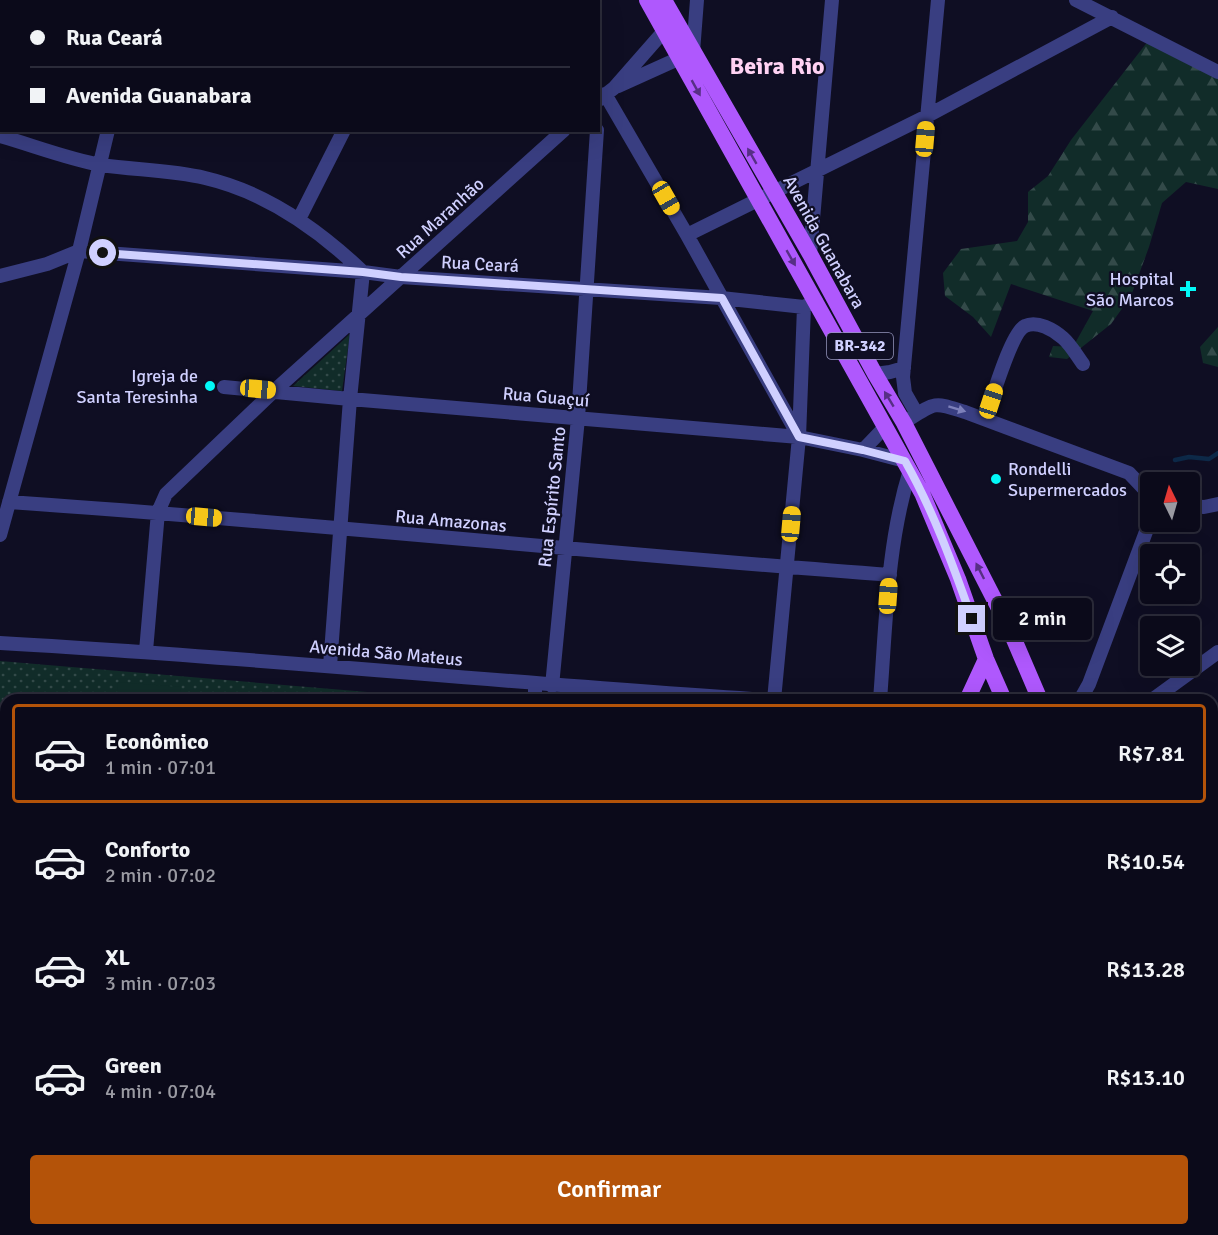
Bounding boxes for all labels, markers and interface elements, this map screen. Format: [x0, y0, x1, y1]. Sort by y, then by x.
text: Rua Ceará [66, 24, 163, 51]
district label: Beira Rio [729, 51, 825, 81]
one-way arrow [691, 79, 701, 96]
text: Avenida Guanabara [66, 82, 251, 109]
car [914, 120, 936, 158]
one-way arrow [747, 148, 758, 164]
street label: Avenida Guanabara [778, 172, 870, 312]
street label: Rua Maranhão [392, 173, 488, 263]
car [649, 178, 683, 218]
route start [89, 239, 116, 266]
one-way arrow [786, 250, 796, 267]
street label: Rua Ceará [441, 251, 519, 277]
place label: Hospital São Marcos [1086, 268, 1174, 311]
marker: Hospital São Marcos [1179, 280, 1197, 298]
road number: BR-342 [827, 333, 893, 359]
place label: Igreja de Santa Teresinha [76, 365, 198, 408]
car [239, 378, 277, 400]
marker: Igreja de Santa Teresinha [203, 379, 217, 393]
car [977, 381, 1005, 421]
street label: Rua Guaçuí [502, 382, 590, 412]
one-way arrow [884, 391, 895, 407]
one-way arrow [948, 405, 966, 414]
street label: Rua Espírito Santo [534, 426, 570, 568]
place label: Rondelli Supermercados [1008, 458, 1127, 501]
marker: Rondelli Supermercados [989, 472, 1003, 486]
north arrow [1140, 472, 1200, 532]
map controls [1140, 472, 1200, 676]
street label: Rua Amazonas [394, 505, 508, 537]
car [780, 505, 802, 543]
car [185, 506, 223, 528]
button: locate [1140, 544, 1200, 604]
one-way arrow [975, 563, 985, 580]
car [878, 577, 898, 615]
callout: 2 min [993, 598, 1092, 640]
route end [958, 605, 985, 632]
text: 2 min [1019, 606, 1066, 631]
button: layers [1140, 616, 1200, 676]
street label: Avenida São Mateus [308, 635, 464, 671]
icon: car [33, 727, 87, 781]
text: Econômico [105, 728, 209, 755]
text: R$7.81 [1118, 740, 1185, 767]
text: 1 min · 07:01 [105, 755, 216, 780]
icon: car [33, 835, 87, 889]
text: Conforto [105, 836, 190, 863]
text: R$10.54 [1106, 848, 1185, 875]
text: 2 min · 07:02 [105, 863, 216, 888]
icon: car [33, 943, 87, 997]
text: XL [105, 944, 130, 971]
text: R$13.28 [1106, 956, 1185, 983]
text: 3 min · 07:03 [105, 971, 216, 996]
icon: car [33, 1051, 87, 1105]
text: Green [105, 1052, 162, 1079]
text: R$13.10 [1106, 1064, 1185, 1091]
text: 4 min · 07:04 [105, 1079, 216, 1104]
button: Confirmar [30, 1155, 1188, 1224]

